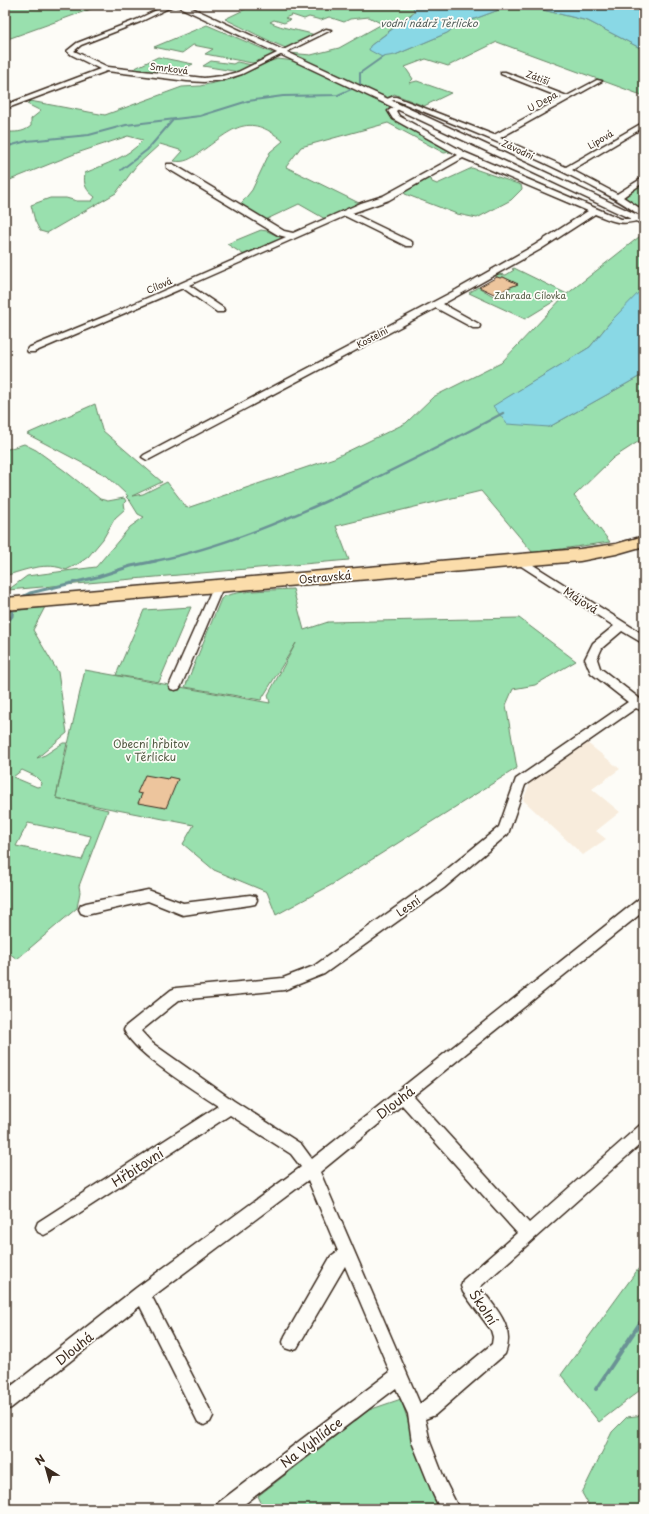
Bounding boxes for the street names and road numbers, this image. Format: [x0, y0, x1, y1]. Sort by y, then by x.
street label: Smrková [149, 59, 190, 77]
street label: Zátiší [524, 66, 552, 88]
street label: U Depa [524, 87, 560, 115]
street label: Lipová [585, 126, 616, 152]
street label: Závodní [500, 135, 537, 163]
street label: Cílová [144, 273, 175, 297]
street label: Kostelní [354, 323, 391, 351]
street label: Ostravská [298, 566, 352, 588]
street label: Májová [560, 582, 602, 618]
street label: Lesní [392, 891, 424, 921]
street label: Dlouhá [372, 1081, 419, 1123]
street label: Hřbitovní [107, 1143, 167, 1191]
street label: Školní [465, 1286, 503, 1329]
street label: Dlouhá [51, 1326, 98, 1369]
street label: Na Vyhlídce [276, 1412, 346, 1472]

